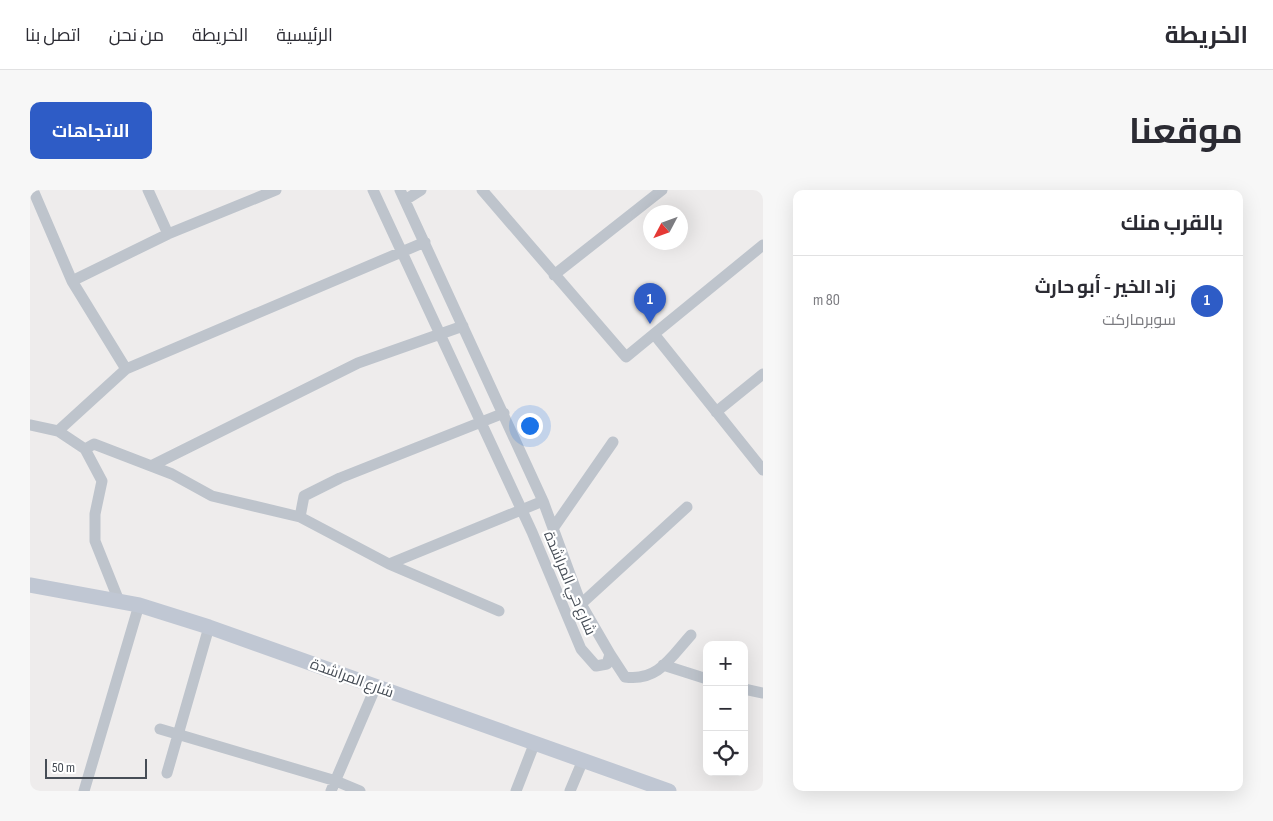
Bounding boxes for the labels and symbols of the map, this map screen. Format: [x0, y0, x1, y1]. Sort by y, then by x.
north arrow [643, 205, 688, 250]
pin: 1 [634, 283, 666, 324]
your location [517, 413, 543, 439]
street label: شارع حي المراشدة [537, 528, 600, 639]
street label: شارع المراشدة [307, 655, 396, 703]
scale bar [45, 756, 148, 779]

